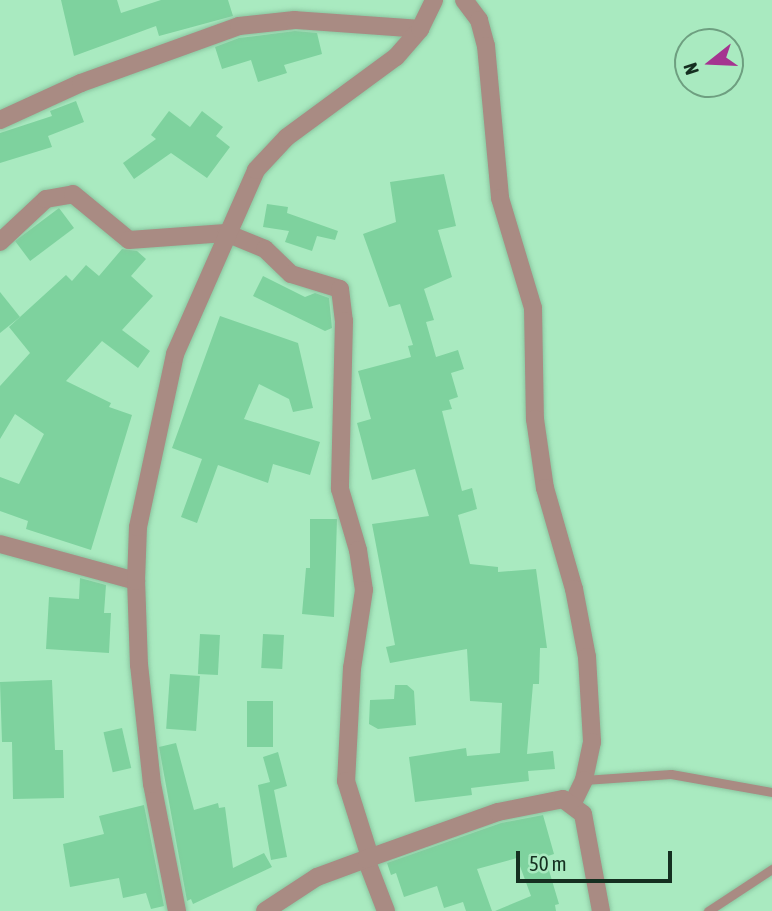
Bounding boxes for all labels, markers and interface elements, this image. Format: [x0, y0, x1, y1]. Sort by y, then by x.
north arrow [674, 28, 744, 98]
text: N [679, 60, 703, 78]
scale bar [520, 838, 676, 882]
text: 50 m [529, 851, 567, 875]

